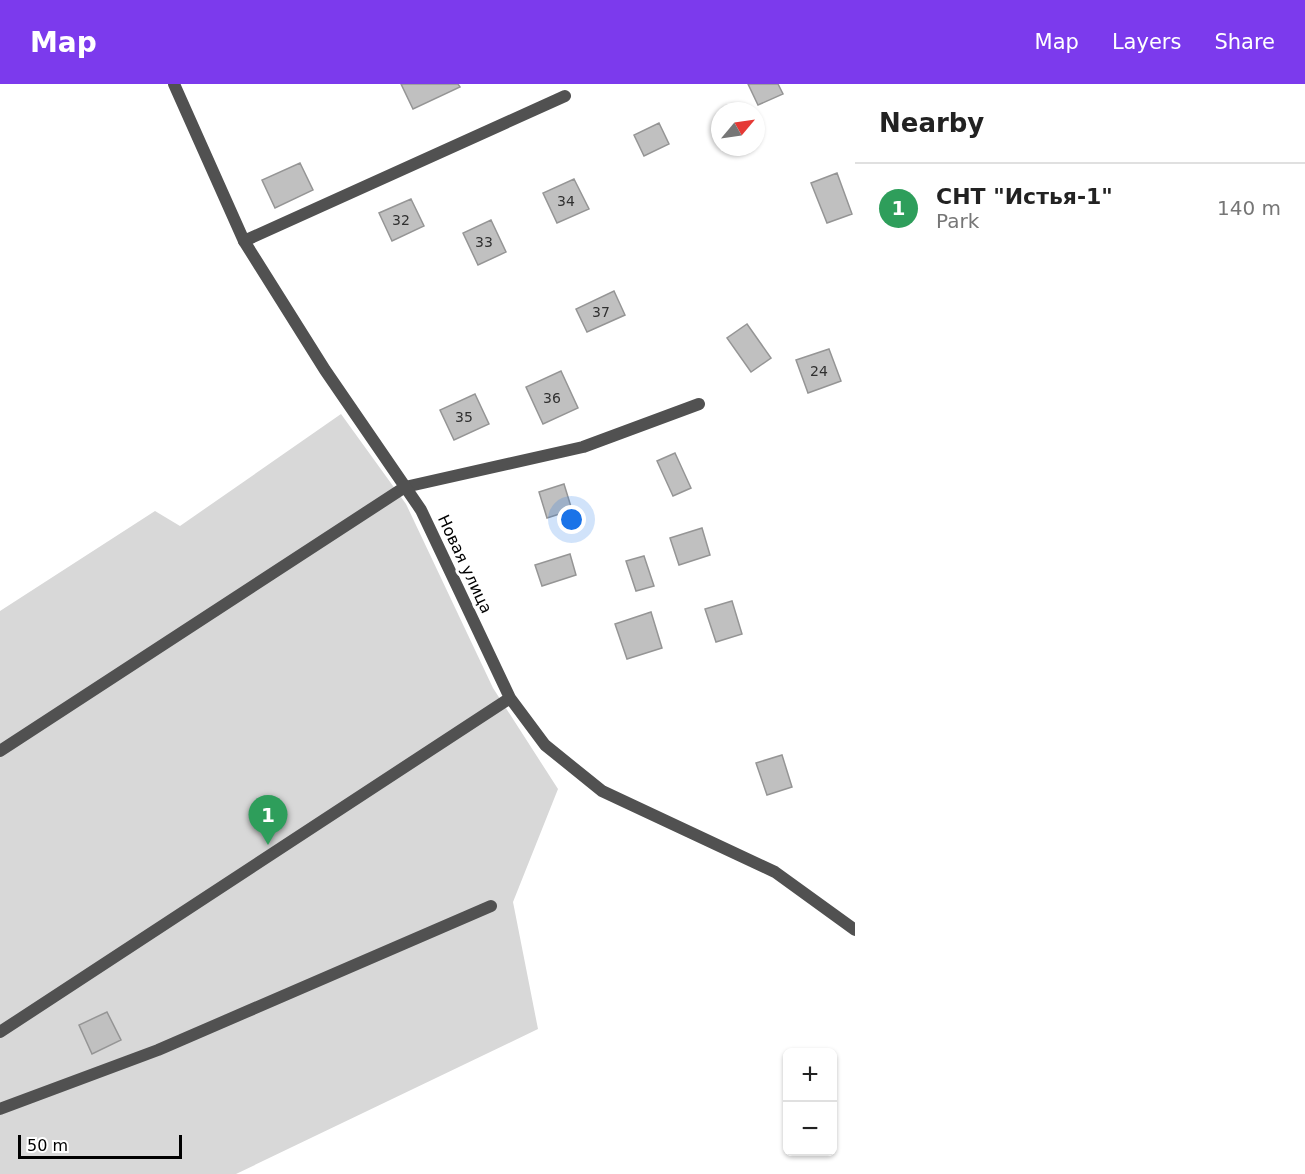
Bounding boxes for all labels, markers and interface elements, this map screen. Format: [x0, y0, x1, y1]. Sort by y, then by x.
text: Map [30, 26, 97, 59]
text: Map [1035, 30, 1079, 54]
text: Layers [1112, 30, 1181, 54]
text: Share [1214, 30, 1275, 54]
north arrow [711, 102, 765, 156]
text: Nearby [879, 108, 984, 138]
text: СНТ "Истья-1" [936, 184, 1113, 209]
house number: 34 [557, 193, 575, 209]
text: 1 [892, 196, 905, 220]
text: 140 m [1217, 196, 1281, 220]
text: Park [936, 209, 979, 233]
house number: 32 [392, 212, 410, 228]
house number: 33 [475, 234, 493, 250]
house number: 37 [592, 304, 610, 320]
house number: 24 [810, 363, 828, 379]
house number: 36 [543, 390, 561, 406]
house number: 35 [455, 409, 473, 425]
your location [557, 505, 586, 534]
street label: Новая улица [434, 512, 496, 616]
pin: 1 [248, 796, 288, 845]
map controls [783, 1048, 837, 1156]
button: + [783, 1048, 837, 1102]
button: − [783, 1102, 837, 1156]
scale bar [18, 1132, 182, 1160]
text: 50 m [27, 1136, 68, 1155]

